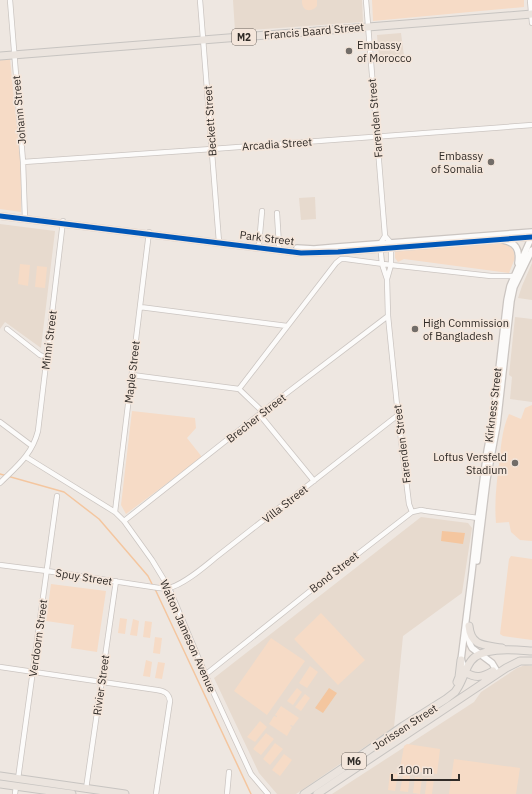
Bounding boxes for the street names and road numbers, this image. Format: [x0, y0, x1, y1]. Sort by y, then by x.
street label: Francis Baard Street [263, 20, 365, 42]
road number: M2 [232, 29, 256, 45]
street label: Johann Street [9, 75, 29, 145]
street label: Farenden Street [365, 78, 385, 158]
street label: Beckett Street [201, 85, 219, 157]
street label: Arcadia Street [241, 135, 313, 153]
street label: Park Street [239, 228, 295, 248]
street label: Minni Street [38, 309, 60, 370]
street label: Maple Street [121, 340, 143, 404]
street label: Kirkness Street [481, 367, 505, 443]
street label: Brecher Street [223, 390, 289, 446]
street label: Farenden Street [390, 404, 414, 484]
street label: Villa Street [259, 482, 311, 526]
street label: Bond Street [307, 548, 362, 596]
street label: Spuy Street [55, 566, 114, 588]
street label: Walton Jameson Avenue [157, 578, 219, 694]
street label: Verdoorn Street [26, 598, 50, 678]
street label: Rivier Street [90, 654, 112, 716]
street label: Jorissen Street [370, 701, 440, 753]
road number: M6 [342, 753, 366, 769]

